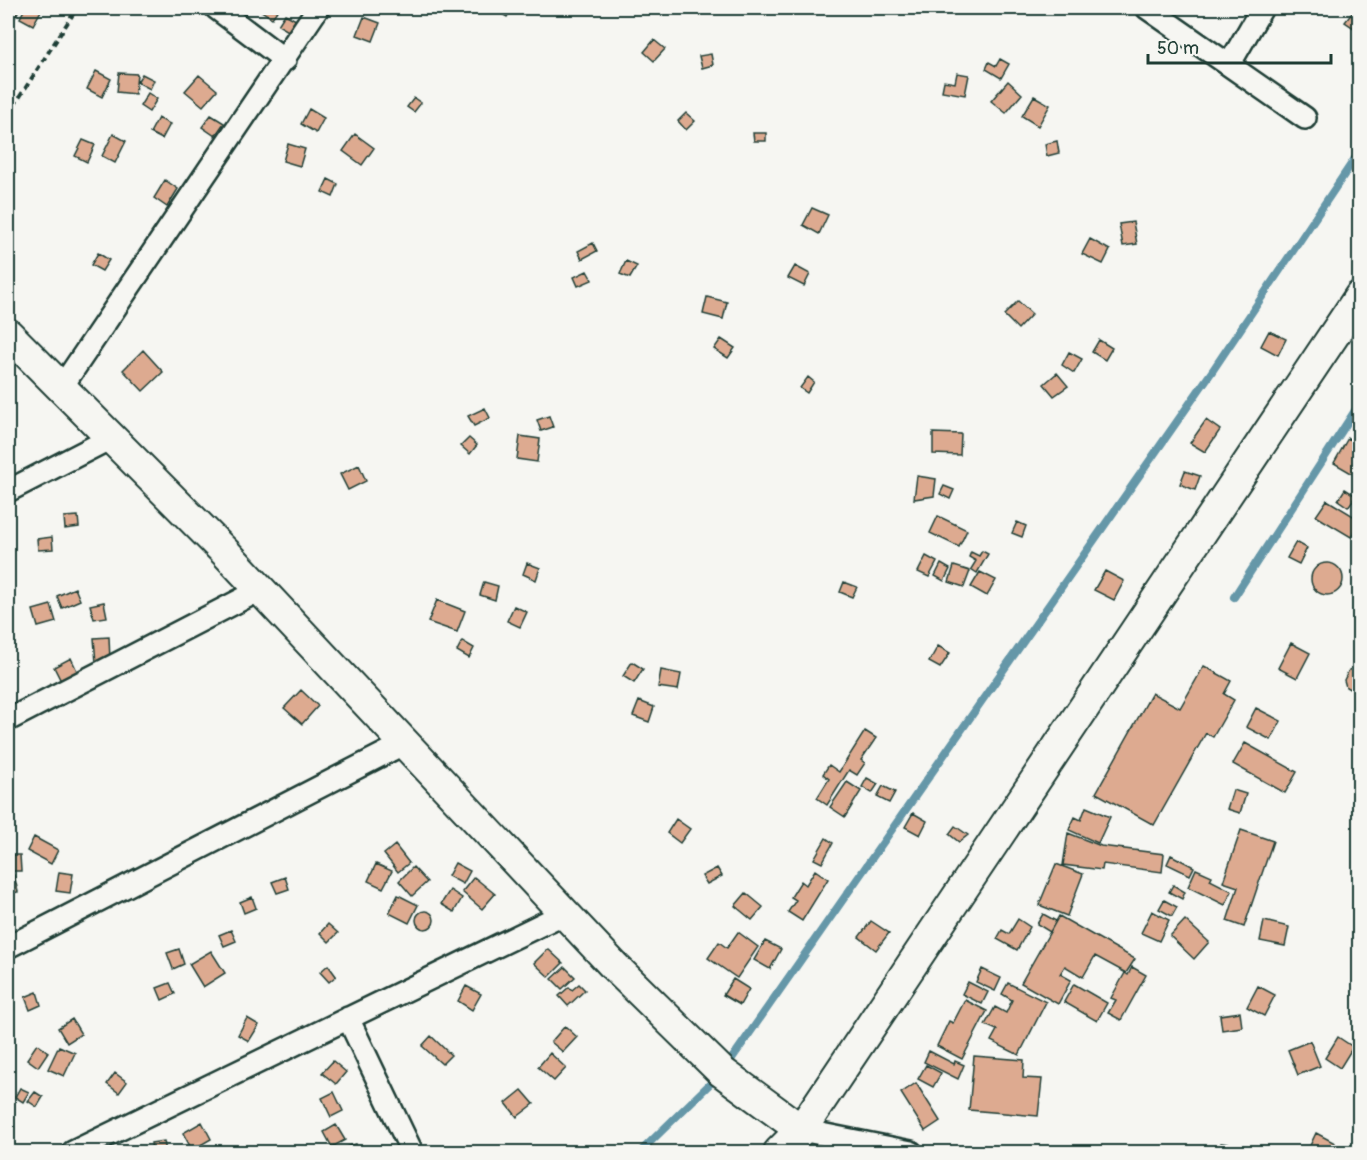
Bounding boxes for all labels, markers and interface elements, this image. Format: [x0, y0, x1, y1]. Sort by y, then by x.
scale bar [1148, 27, 1331, 65]
text: 50 m [1157, 37, 1199, 60]

